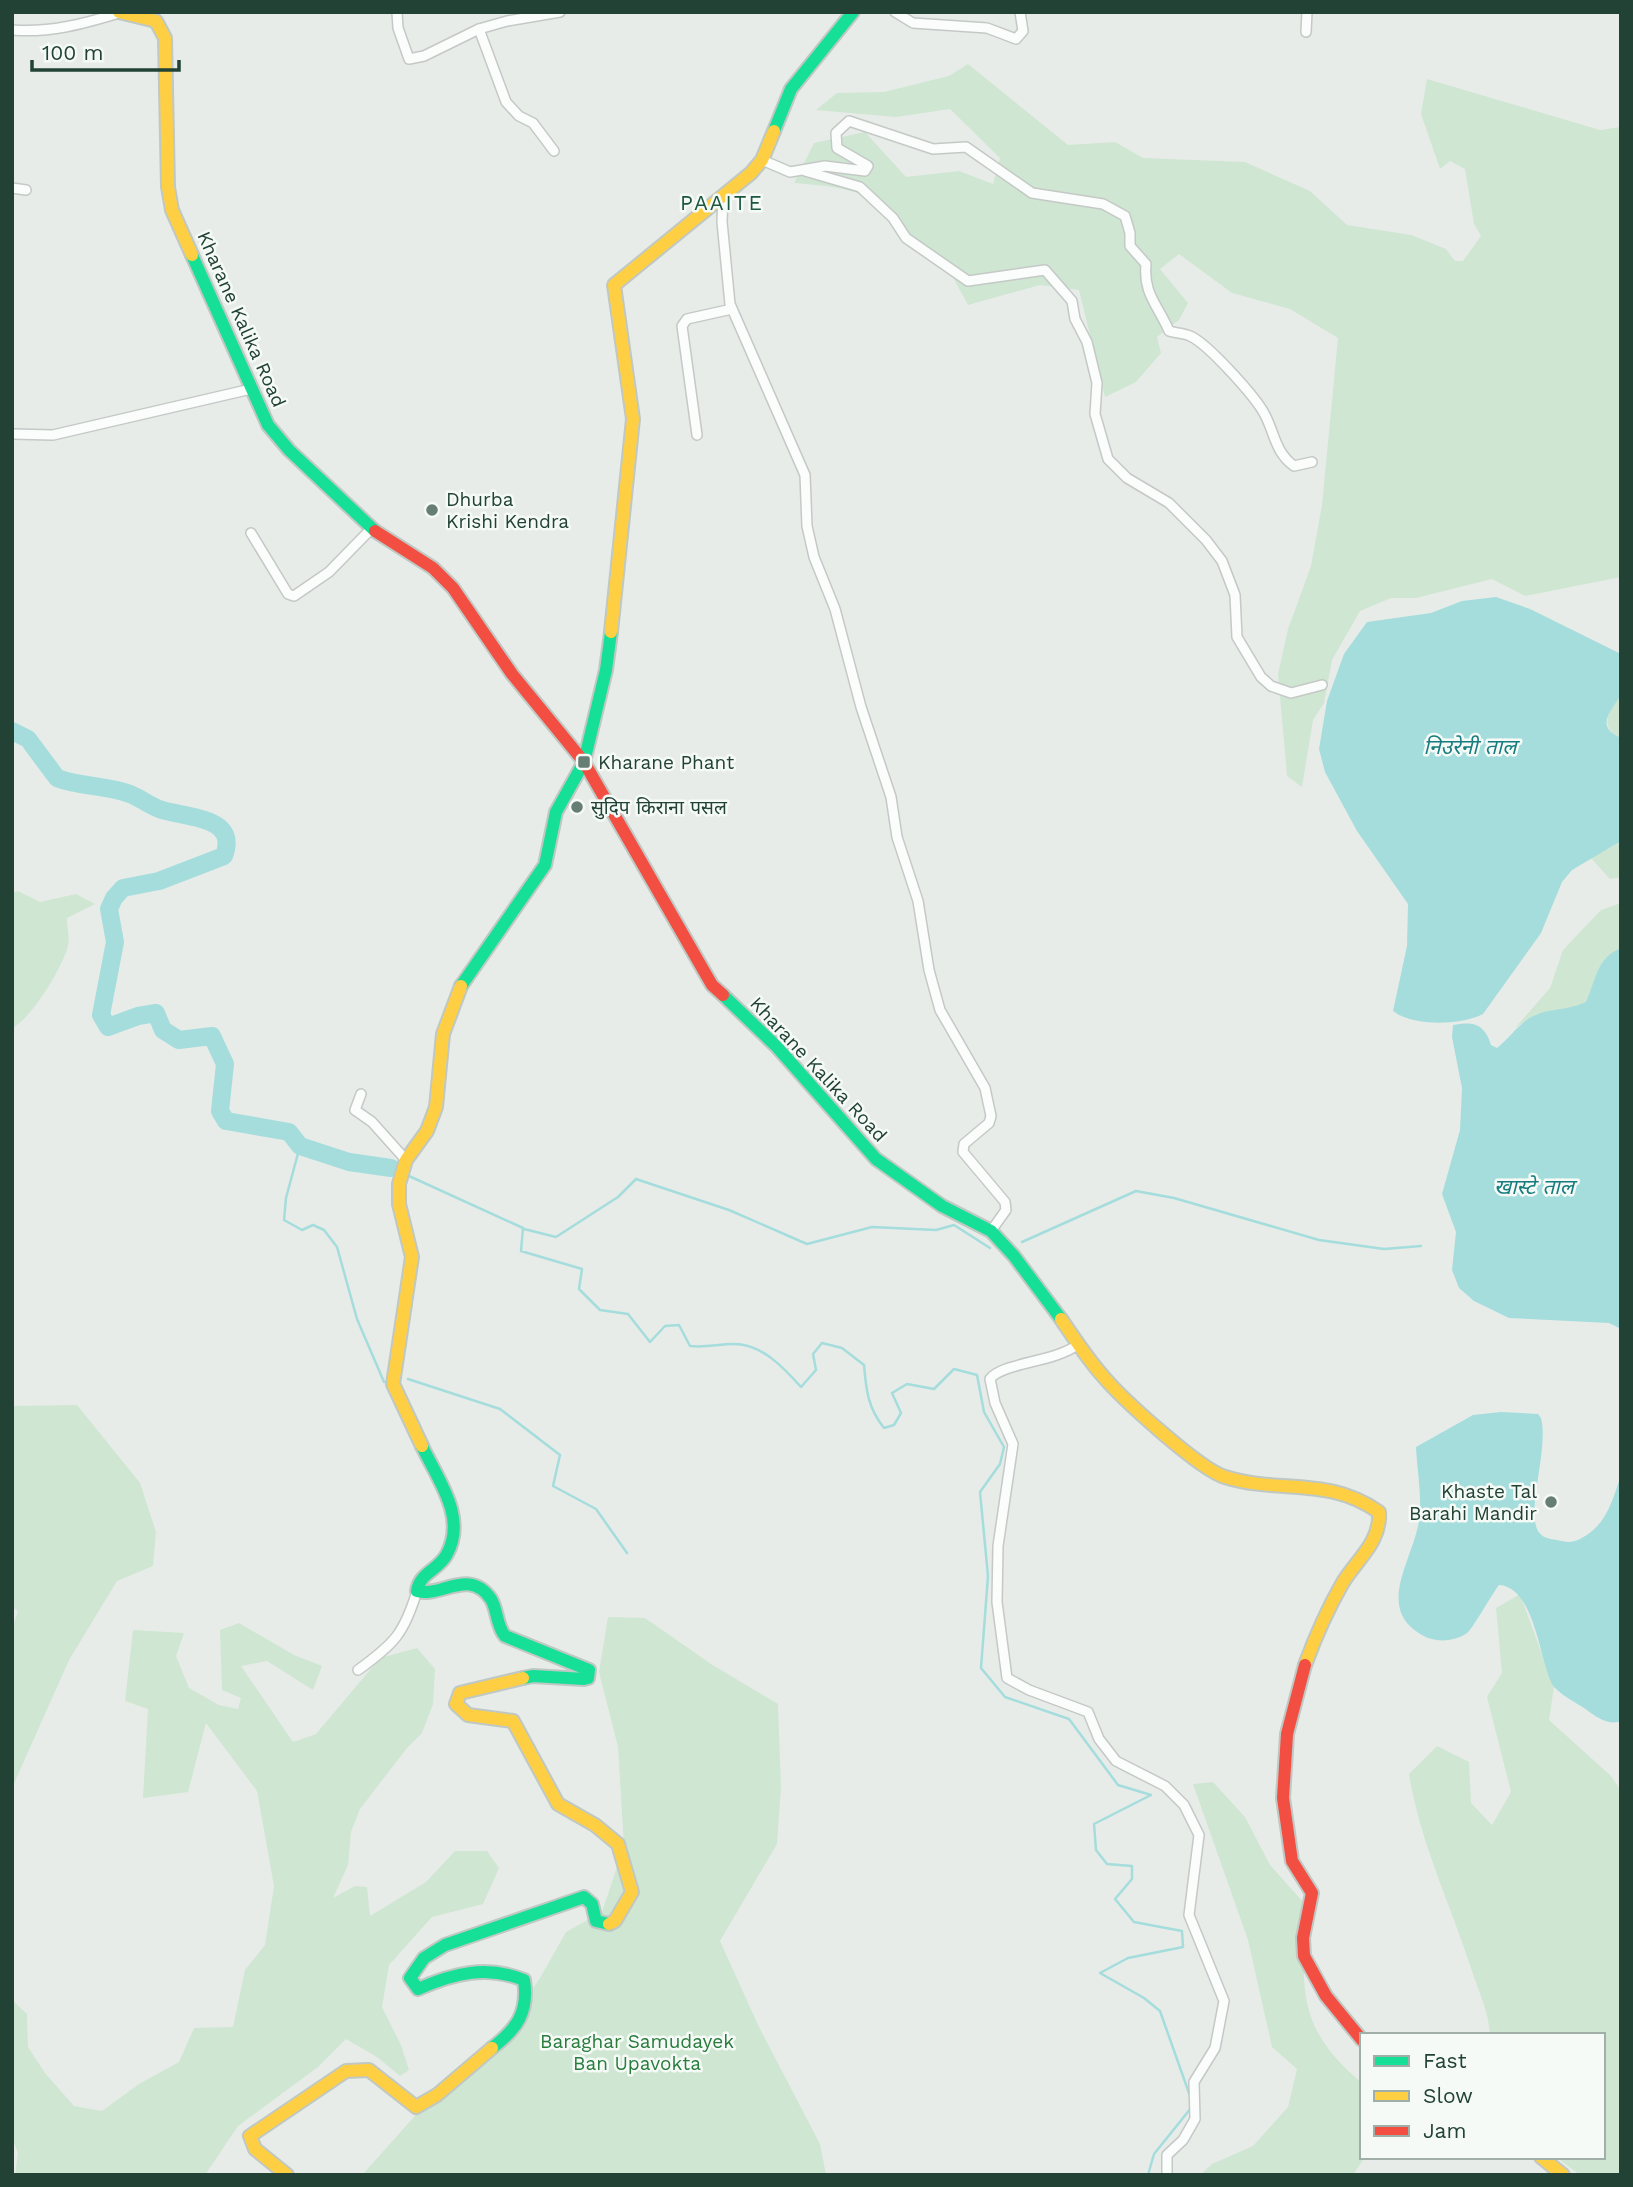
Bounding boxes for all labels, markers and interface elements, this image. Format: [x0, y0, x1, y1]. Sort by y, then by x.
scale bar [32, 28, 178, 72]
text: 100 m [42, 40, 104, 65]
district label: PAAITE [680, 190, 764, 215]
street label: Kharane Kalika Road [192, 228, 291, 411]
place label: Dhurba Krishi Kendra [446, 488, 569, 533]
marker: Dhurba Krishi Kendra [424, 502, 440, 518]
water label: निउरेनी ताल [1424, 734, 1520, 759]
place label: Kharane Phant [598, 751, 734, 774]
marker: Kharane Phant [576, 754, 592, 770]
place label: सुदिप किराना पसल [591, 796, 728, 820]
marker: सुदिप किराना पसल [569, 799, 585, 815]
street label: Kharane Kalika Road [745, 992, 892, 1147]
water label: खास्टे ताल [1494, 1174, 1578, 1199]
place label: Khaste Tal Barahi Mandir [1409, 1480, 1537, 1525]
marker: Khaste Tal Barahi Mandir [1543, 1494, 1559, 1510]
park label: Baraghar Samudayek Ban Upavokta [540, 2030, 734, 2075]
legend [1360, 2033, 1605, 2159]
text: Fast [1423, 2048, 1467, 2073]
text: Slow [1423, 2083, 1473, 2108]
text: Jam [1423, 2118, 1466, 2143]

